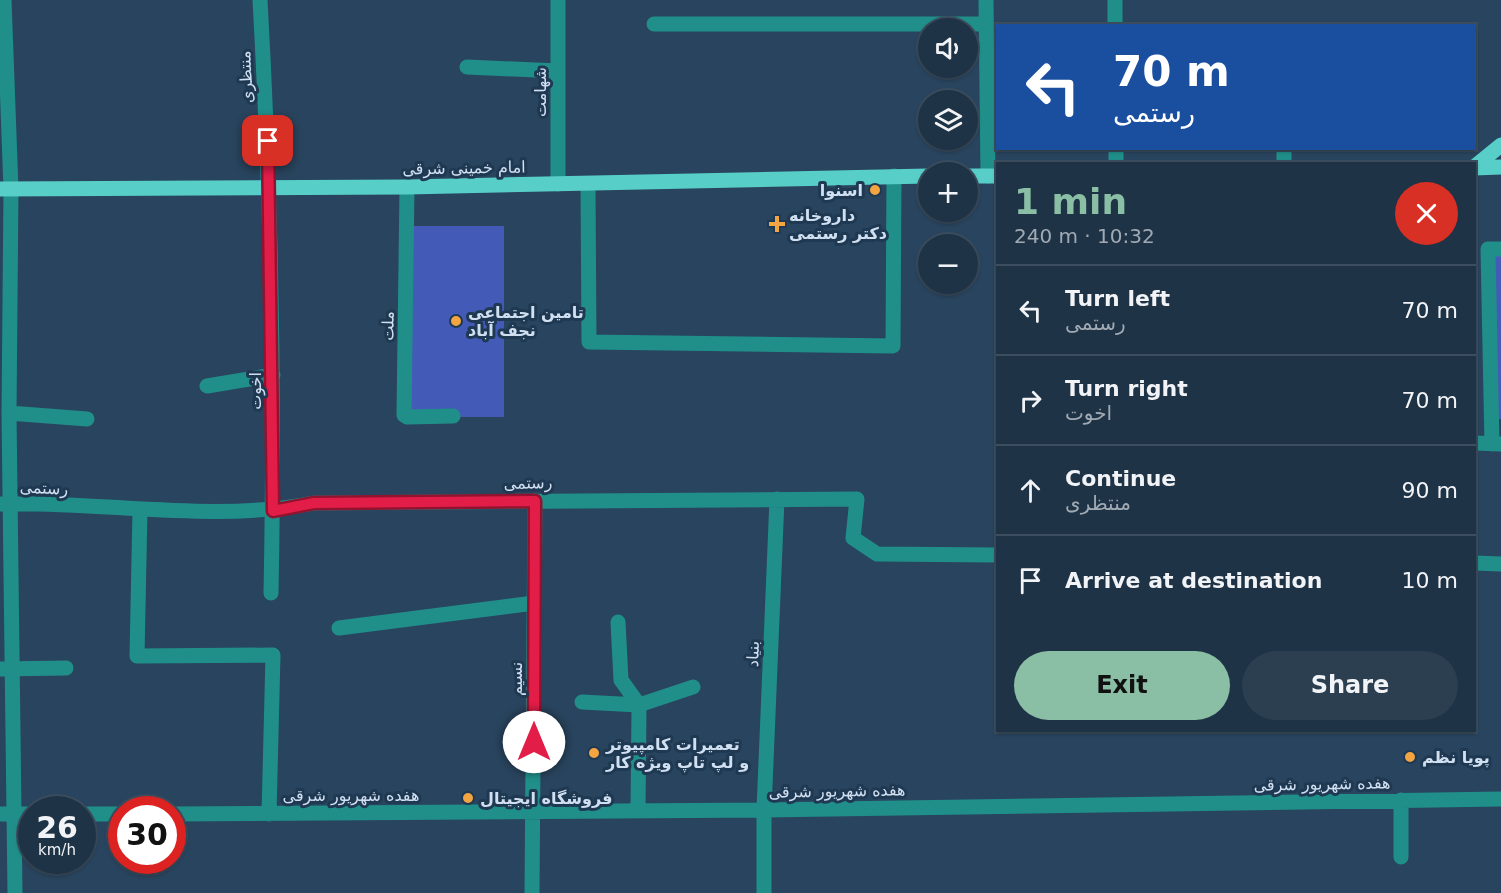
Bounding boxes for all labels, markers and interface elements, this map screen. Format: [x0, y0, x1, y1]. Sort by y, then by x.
map controls [918, 18, 978, 294]
button: sound [918, 18, 978, 78]
text: 70 m [1113, 47, 1230, 96]
icon: left [1014, 48, 1092, 126]
street label: منتظری [235, 50, 258, 104]
street label: شهامت [531, 67, 551, 117]
button: layers [918, 90, 978, 150]
text: رستمی [1113, 97, 1195, 128]
pin [242, 115, 293, 166]
icon: arrive [251, 124, 284, 157]
street label: امام خمینی شرقی [402, 157, 526, 180]
button: + [918, 162, 978, 222]
place label: اسنوا [820, 181, 863, 200]
text: 1 min [1014, 181, 1127, 222]
button: close [1395, 182, 1458, 245]
marker: اسنوا [868, 183, 882, 197]
place label: داروخانه دکتر رستمی [789, 206, 887, 243]
marker: داروخانه دکتر رستمی [770, 217, 784, 231]
text: 240 m · 10:32 [1014, 224, 1155, 248]
button: − [918, 234, 978, 294]
text: Turn left [1065, 286, 1170, 311]
icon: left [1014, 294, 1047, 327]
text: 70 m [1402, 298, 1458, 323]
place label: تامین اجتماعی نجف آباد [468, 303, 584, 340]
street label: ملت [378, 311, 398, 341]
text: رستمی [1065, 311, 1126, 335]
marker: تامین اجتماعی نجف آباد [449, 314, 463, 328]
street label: اخوت [246, 372, 266, 410]
text: Turn right [1065, 376, 1188, 401]
icon: right [1014, 384, 1047, 417]
text: 70 m [1402, 388, 1458, 413]
text: اخوت [1065, 401, 1112, 425]
text: Continue [1065, 466, 1176, 491]
street label: رستمی [504, 473, 552, 494]
icon: ahead [1014, 474, 1047, 507]
street label: رستمی [19, 477, 69, 500]
text: 90 m [1402, 478, 1458, 503]
text: منتظری [1065, 491, 1131, 515]
icon: arrive [1014, 564, 1047, 597]
text: Arrive at destination [1065, 568, 1322, 593]
text: 10 m [1402, 568, 1458, 593]
street label: بنیاد [743, 641, 763, 667]
button: Exit [1014, 651, 1230, 720]
button: Share [1242, 651, 1458, 720]
street label: نسیم [507, 662, 526, 696]
position arrow [502, 710, 566, 774]
place label: تعمیرات کامپیوتر و لپ تاپ ویژه کار [605, 735, 749, 773]
marker: تعمیرات کامپیوتر و لپ تاپ ویژه کار [587, 746, 601, 760]
place label: پویا نظم [1422, 748, 1490, 768]
marker: پویا نظم [1403, 750, 1417, 764]
street label: هفده شهریور شرقی [1253, 773, 1391, 796]
street label: هفده شهریور شرقی [768, 780, 906, 803]
street label: هفده شهریور شرقی [283, 786, 419, 806]
place label: فروشگاه ایجیتال [480, 789, 612, 808]
marker: فروشگاه ایجیتال [461, 791, 475, 805]
speed limit sign: 30 [108, 796, 186, 874]
text: 26 [36, 810, 78, 845]
text: km/h [38, 841, 76, 859]

